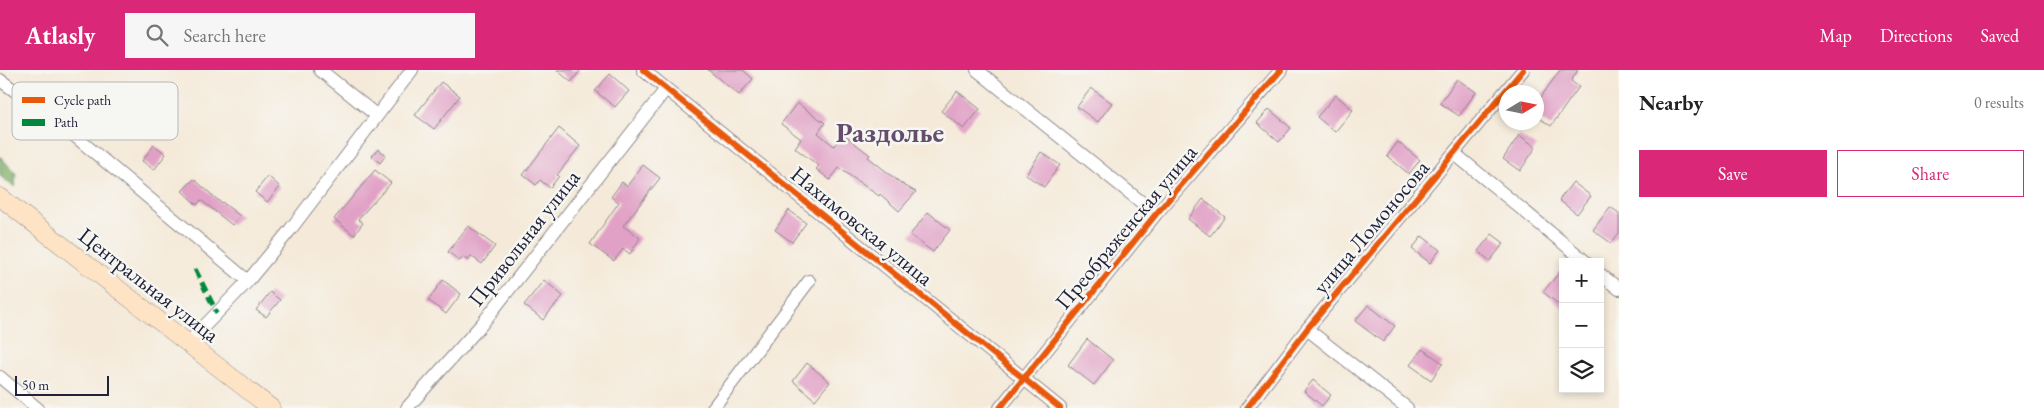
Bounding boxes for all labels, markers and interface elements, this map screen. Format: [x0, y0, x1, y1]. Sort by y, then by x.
search box [125, 13, 475, 58]
text: Atlasly [25, 20, 95, 51]
icon: search [143, 21, 171, 49]
text: Search here [183, 23, 266, 48]
text: Map [1820, 24, 1852, 47]
text: Directions [1880, 24, 1952, 47]
text: Saved [1980, 24, 2019, 47]
legend [12, 82, 178, 140]
north arrow [1499, 85, 1544, 130]
text: Nearby [1639, 89, 1703, 116]
text: Cycle path [54, 91, 111, 109]
text: 0 results [1974, 92, 2024, 113]
text: Path [54, 113, 78, 131]
district label: Раздолье [836, 114, 944, 150]
street label: Преображенская улица [1048, 138, 1204, 316]
button: Save [1639, 150, 1827, 197]
button: Share [1837, 150, 2024, 197]
street label: улица Ломоносова [1306, 154, 1436, 300]
street label: Нахимовская улица [785, 160, 939, 292]
street label: Привольная улица [462, 164, 587, 312]
street label: Центральная улица [73, 221, 225, 349]
map controls [1559, 258, 1604, 393]
button: + [1559, 258, 1604, 303]
button: − [1559, 303, 1604, 348]
button: layers [1559, 348, 1604, 393]
scale bar [15, 373, 109, 396]
text: 50 m [22, 376, 49, 394]

